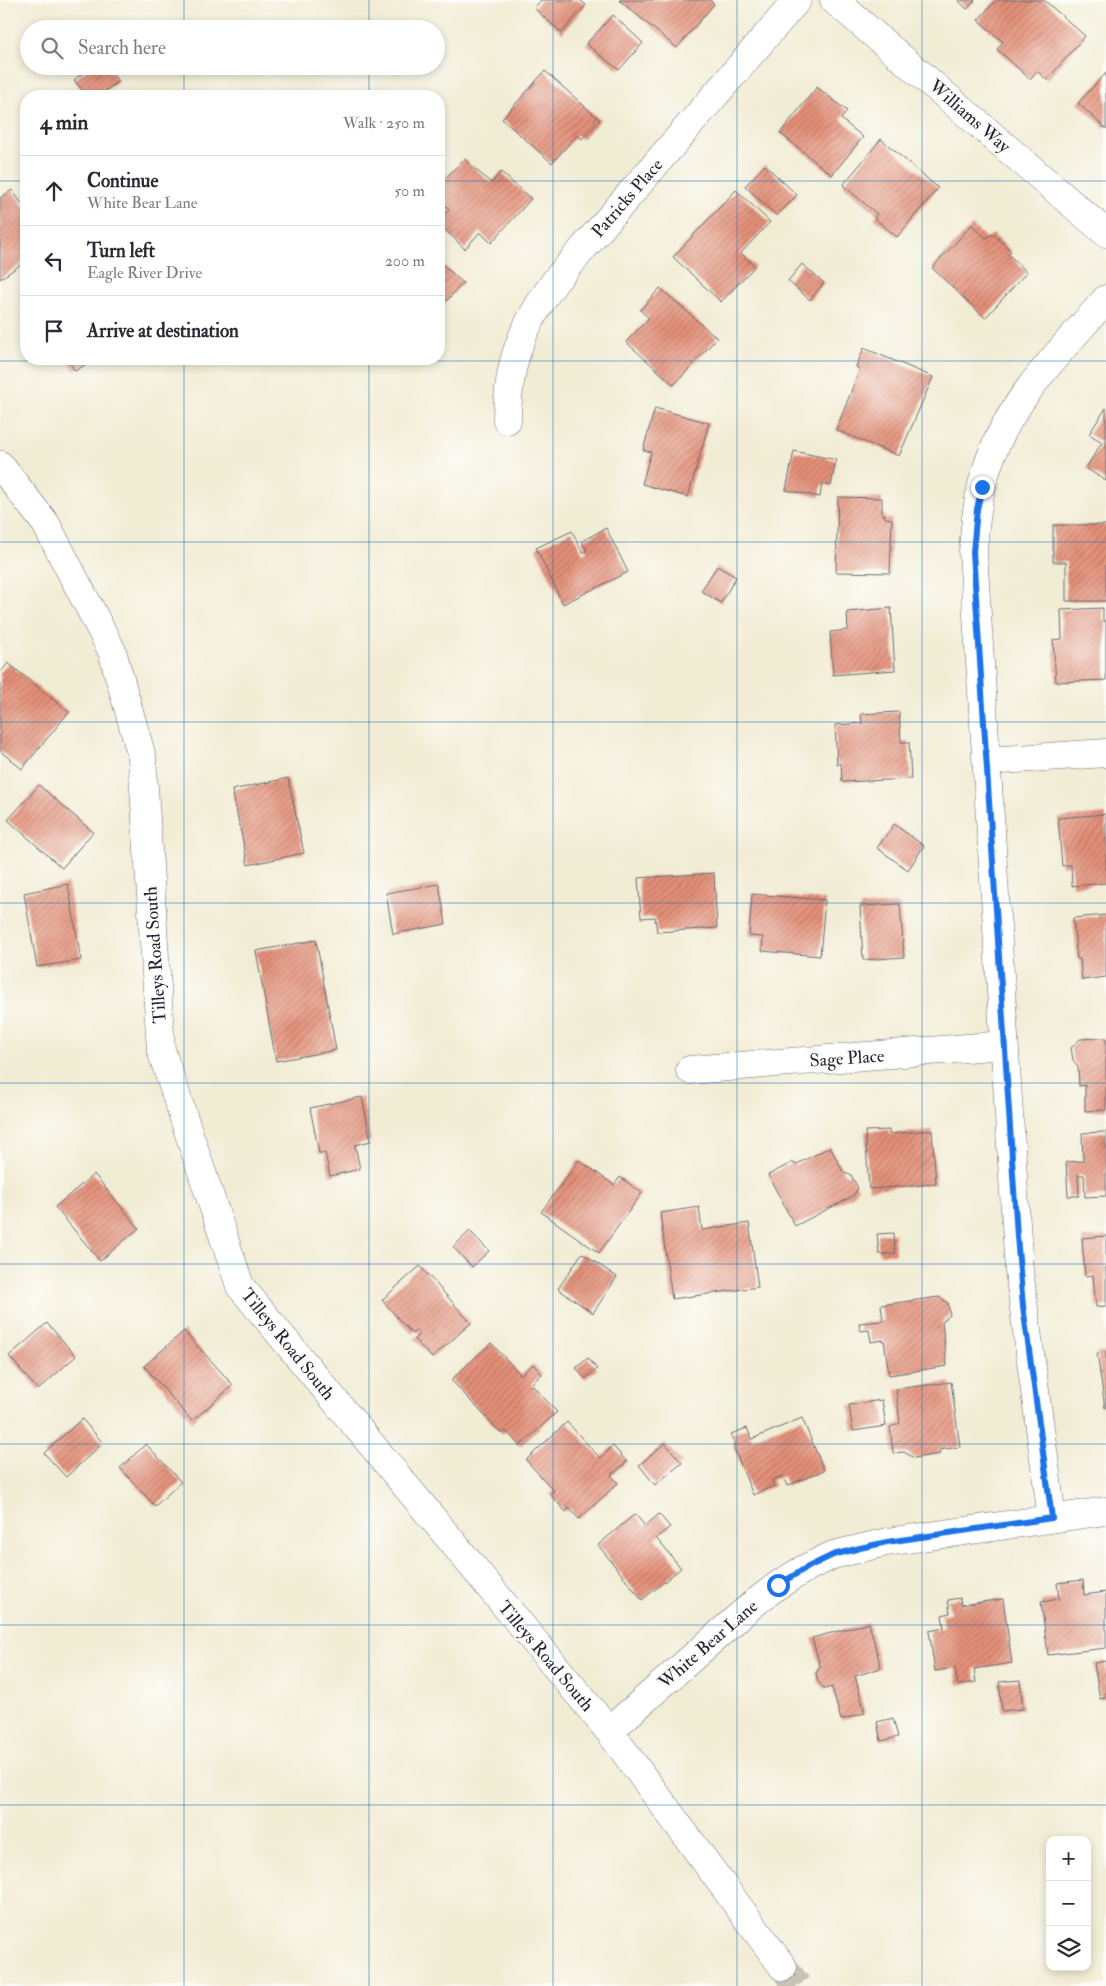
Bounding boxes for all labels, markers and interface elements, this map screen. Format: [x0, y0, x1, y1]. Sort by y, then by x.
search box [20, 20, 445, 75]
icon: search [38, 34, 66, 62]
text: Search here [78, 36, 166, 60]
street label: Williams Way [924, 74, 1016, 159]
text: 4 min [40, 109, 88, 136]
text: Walk · 250 m [343, 113, 425, 133]
street label: Patricks Place [587, 154, 668, 243]
text: Continue [87, 169, 158, 193]
icon: ahead [40, 177, 68, 205]
text: 50 m [394, 181, 425, 201]
text: White Bear Lane [87, 193, 197, 213]
text: Turn left [87, 239, 155, 263]
icon: left [40, 247, 68, 275]
text: 200 m [385, 251, 425, 271]
text: Eagle River Drive [87, 263, 202, 283]
icon: arrive [40, 317, 68, 345]
text: Arrive at destination [87, 319, 239, 343]
route end [971, 476, 994, 499]
street label: Tilleys Road South [139, 885, 172, 1024]
street label: Sage Place [809, 1044, 886, 1073]
street label: Tilleys Road South [236, 1284, 340, 1405]
route start [767, 1574, 790, 1597]
street label: White Bear Lane [653, 1595, 763, 1694]
street label: Tilleys Road South [493, 1596, 599, 1717]
map controls [1046, 1836, 1091, 1971]
button: + [1046, 1836, 1091, 1881]
button: − [1046, 1881, 1091, 1926]
button: layers [1046, 1926, 1091, 1971]

